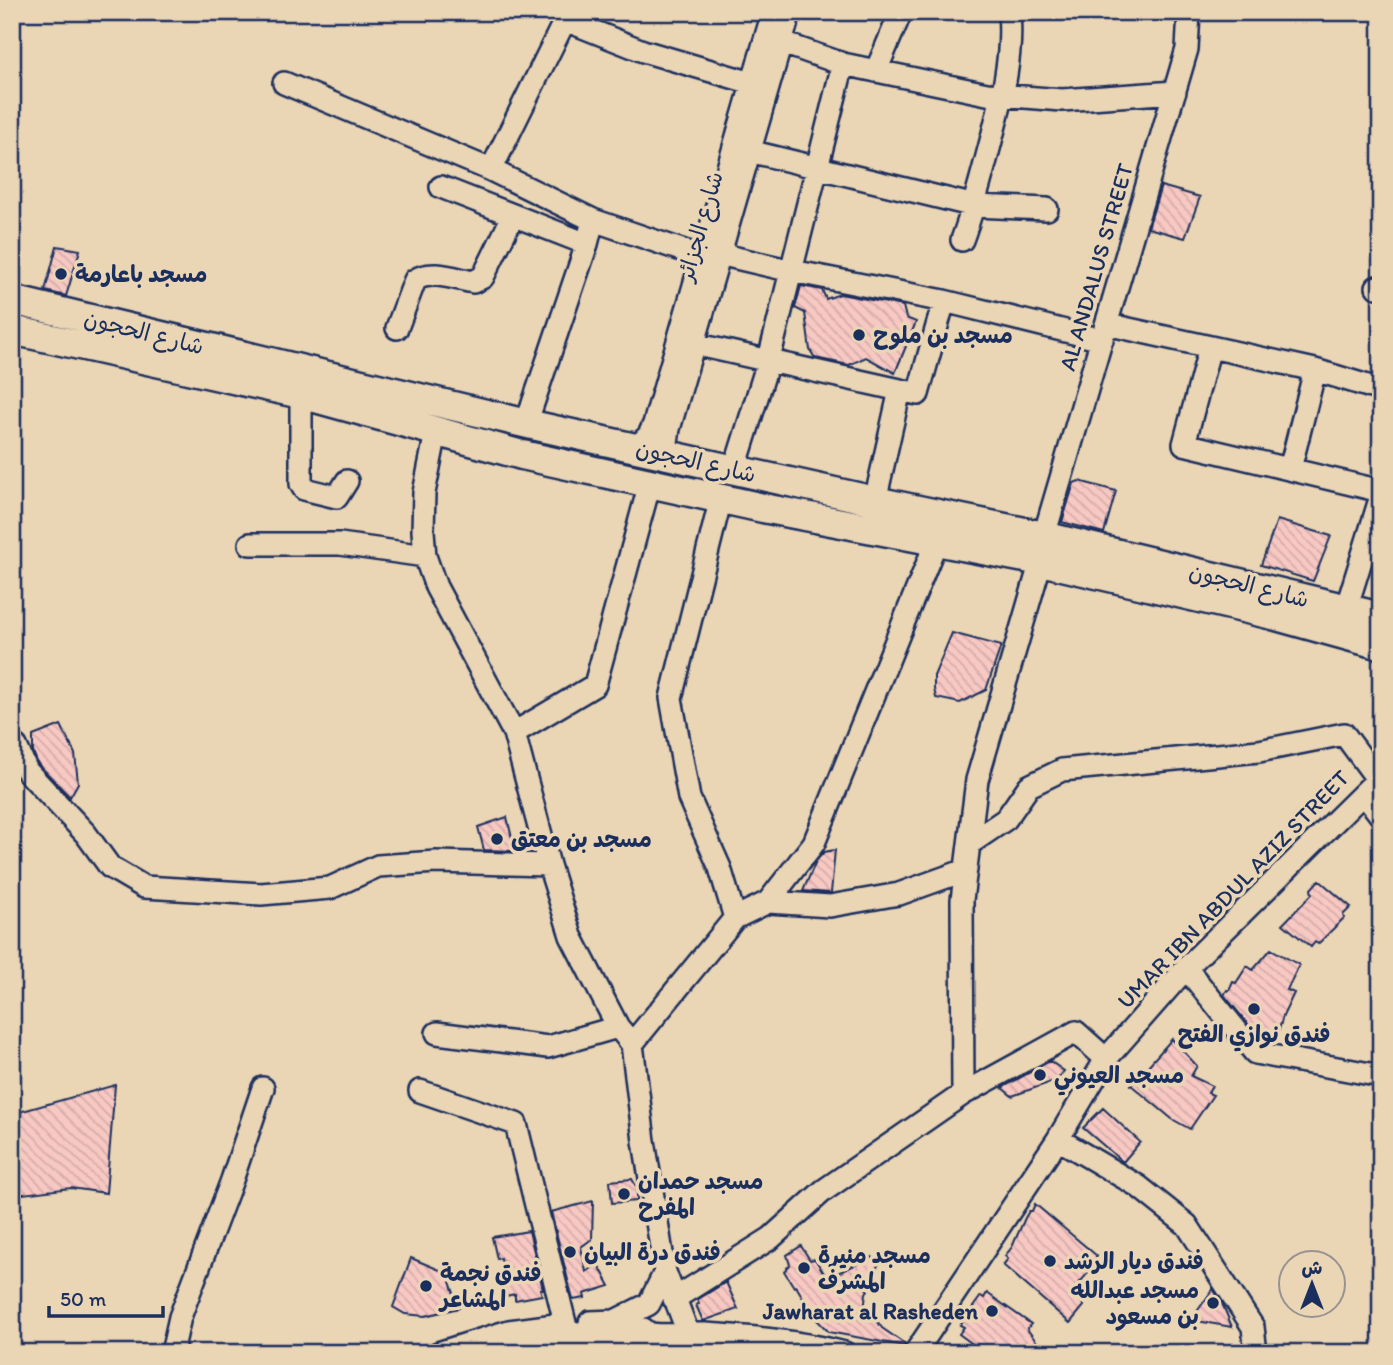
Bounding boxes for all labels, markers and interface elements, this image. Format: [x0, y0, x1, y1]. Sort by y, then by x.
street label: AL ANDALUS STREET [1053, 160, 1139, 374]
street label: شارع الجزائر [670, 168, 731, 286]
place label: مسجد باعارمة [75, 260, 207, 288]
marker: مسجد باعارمة [53, 266, 69, 282]
street label: شارع الحجون [81, 304, 207, 362]
place label: مسجد بن ملوح [873, 321, 1013, 350]
marker: مسجد بن ملوح [851, 327, 867, 343]
street label: شارع الحجون [633, 434, 759, 490]
street label: شارع الحجون [1186, 557, 1312, 615]
street label: UMAR IBN ABDUL AZIZ STREET [1111, 764, 1355, 1014]
place label: مسجد بن معتق [511, 825, 652, 853]
marker: مسجد بن معتق [489, 831, 505, 847]
marker: فندق نوازي الفتح [1246, 1001, 1262, 1017]
place label: فندق نوازي الفتح [1178, 1020, 1330, 1052]
place label: مسجد العيوني [1054, 1061, 1184, 1096]
marker: مسجد العيوني [1032, 1067, 1048, 1083]
place label: مسجد حمدان المفرح [638, 1167, 763, 1222]
marker: مسجد حمدان المفرح [616, 1186, 632, 1202]
place label: فندق درة البيان [584, 1238, 721, 1266]
place label: مسجد منيرة المشرف [818, 1241, 931, 1295]
marker: فندق درة البيان [562, 1244, 578, 1260]
place label: فندق ديار الرشد [1064, 1247, 1204, 1275]
north arrow [1278, 1250, 1348, 1320]
marker: فندق ديار الرشد [1042, 1253, 1058, 1269]
text: ش [1302, 1256, 1323, 1279]
place label: فندق نجمة المشاعر [438, 1259, 541, 1313]
marker: مسجد منيرة المشرف [796, 1260, 812, 1276]
scale bar [49, 1274, 163, 1318]
place label: مسجد عبدالله بن مسعود [1070, 1276, 1199, 1331]
marker: فندق نجمة المشاعر [418, 1278, 434, 1294]
text: 50 m [60, 1286, 107, 1311]
marker: مسجد عبدالله بن مسعود [1205, 1295, 1221, 1311]
place label: Jawharat al Rasheden [762, 1297, 979, 1325]
marker: Jawharat al Rasheden [984, 1303, 1000, 1319]

